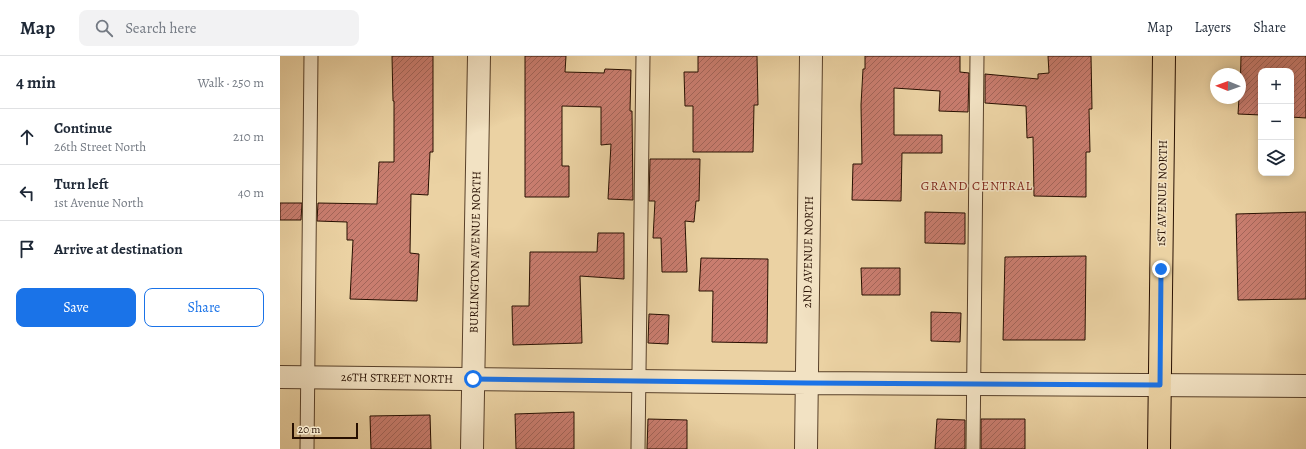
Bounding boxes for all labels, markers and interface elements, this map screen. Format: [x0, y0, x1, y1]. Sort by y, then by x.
search box [79, 10, 359, 46]
text: Map [20, 15, 55, 41]
icon: search [93, 17, 115, 39]
text: Search here [125, 18, 197, 38]
text: Map [1147, 18, 1173, 37]
text: Layers [1195, 18, 1231, 37]
text: Share [1253, 18, 1286, 37]
north arrow [1210, 68, 1246, 104]
map controls [1258, 68, 1294, 176]
button: + [1258, 68, 1294, 104]
text: 4 min [16, 71, 56, 94]
text: Walk · 250 m [197, 74, 264, 91]
button: − [1258, 104, 1294, 140]
text: Continue [54, 118, 112, 138]
icon: ahead [16, 126, 38, 148]
text: 210 m [233, 128, 264, 145]
text: 26th Street North [54, 138, 146, 155]
street label: 1ST AVENUE NORTH [1153, 140, 1171, 246]
button: layers [1258, 140, 1294, 176]
street label: BURLINGTON AVENUE NORTH [466, 171, 484, 333]
text: Turn left [54, 174, 109, 194]
district label: GRAND CENTRAL [921, 177, 1033, 194]
icon: left [16, 182, 38, 204]
text: 40 m [238, 184, 264, 201]
text: 1st Avenue North [54, 194, 144, 211]
street label: 2ND AVENUE NORTH [799, 196, 817, 308]
icon: arrive [16, 238, 38, 260]
text: Arrive at destination [54, 239, 183, 259]
route end [1152, 260, 1170, 278]
button: Save [16, 288, 136, 327]
button: Share [144, 288, 264, 327]
street label: 26TH STREET NORTH [341, 369, 453, 387]
route start [464, 370, 482, 388]
scale bar [292, 421, 358, 440]
text: 20 m [298, 422, 320, 437]

